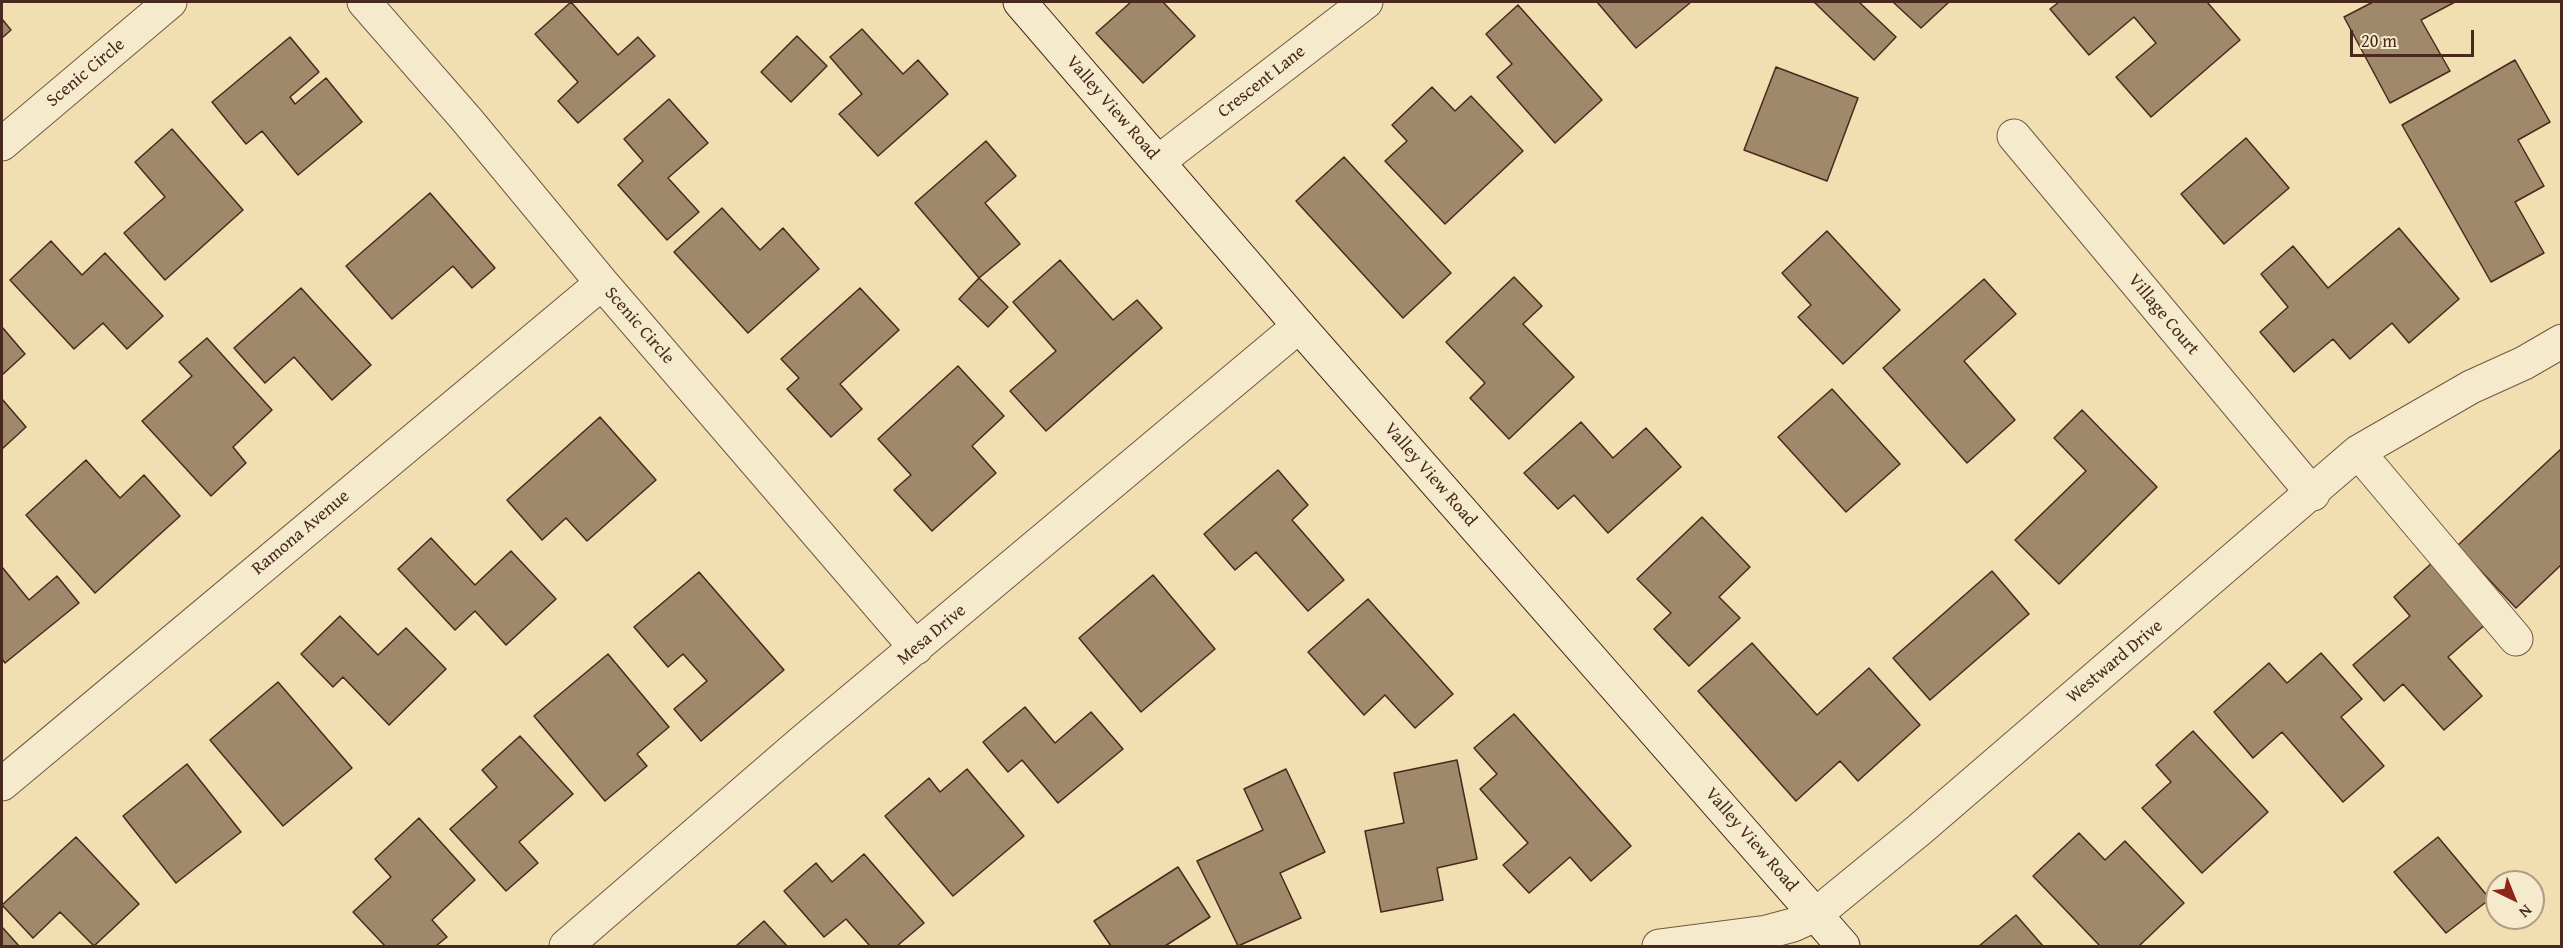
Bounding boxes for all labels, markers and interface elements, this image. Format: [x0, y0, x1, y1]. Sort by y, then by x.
scale bar [2353, 18, 2478, 56]
text: 20 m [2361, 27, 2397, 54]
street label: Scenic Circle [42, 34, 130, 112]
street label: Crescent Lane [1214, 41, 1310, 123]
street label: Valley View Road [1061, 52, 1163, 164]
street label: Village Court [2123, 270, 2203, 360]
street label: Scenic Circle [600, 283, 678, 369]
street label: Valley View Road [1379, 419, 1481, 531]
street label: Ramona Avenue [248, 486, 354, 580]
street label: Mesa Drive [893, 600, 971, 670]
street label: Westward Drive [2063, 616, 2167, 708]
street label: Valley View Road [1700, 784, 1802, 896]
north arrow [2485, 870, 2545, 930]
text: N [2514, 899, 2538, 924]

